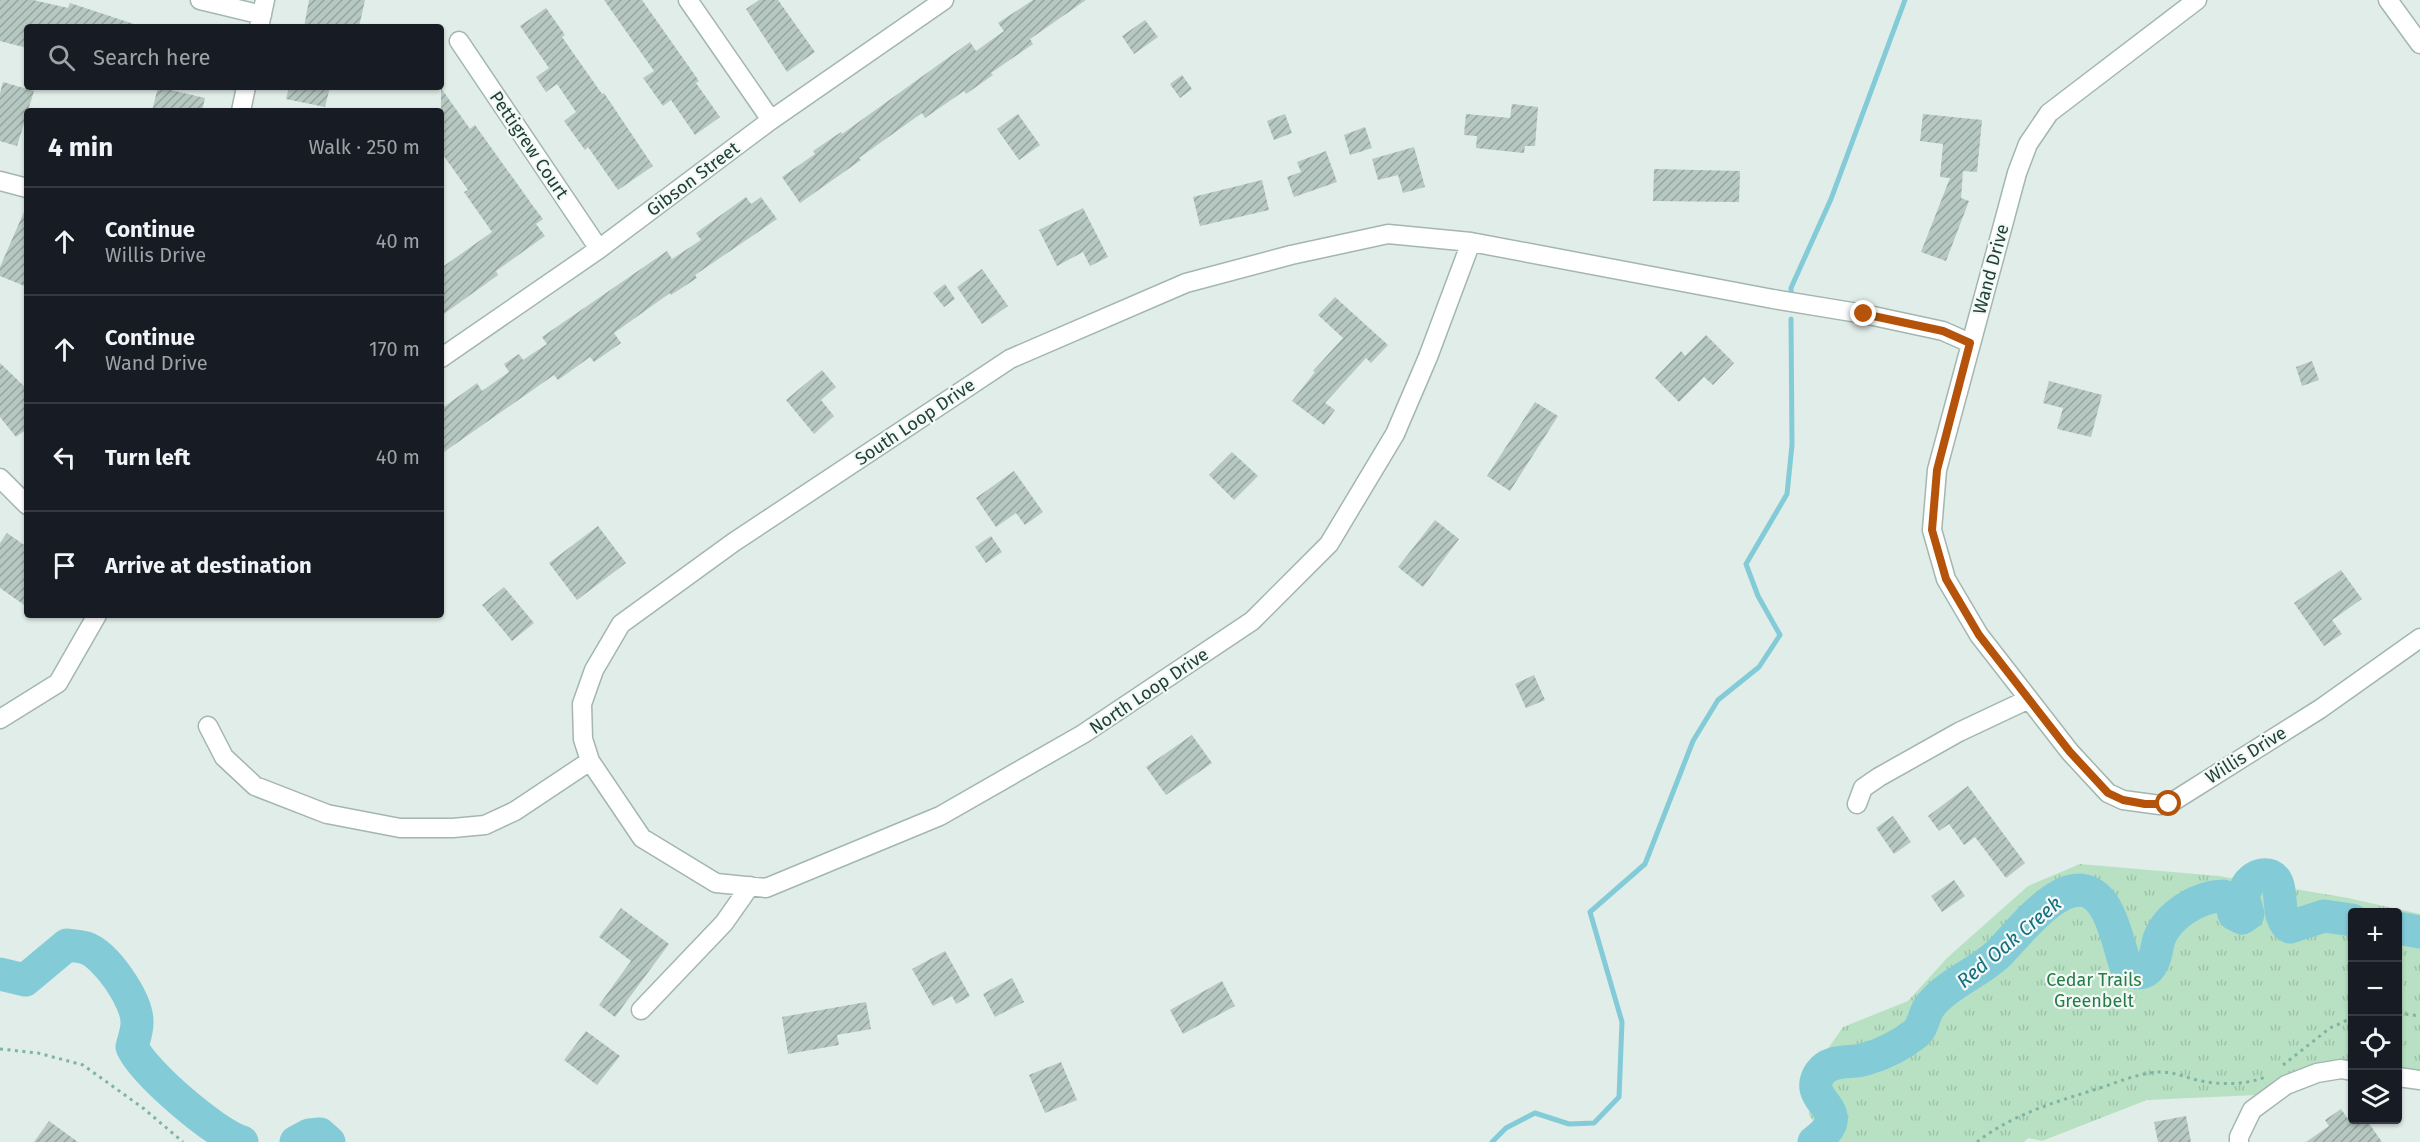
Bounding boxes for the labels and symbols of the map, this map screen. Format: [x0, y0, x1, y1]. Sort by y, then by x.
street label: Pettigrew Court [485, 87, 573, 203]
street label: Gibson Street [642, 137, 744, 221]
street label: Wand Drive [1968, 222, 2014, 316]
route end [1850, 300, 1876, 326]
street label: South Loop Drive [851, 374, 979, 470]
street label: North Loop Drive [1085, 643, 1213, 739]
street label: Willis Drive [2202, 722, 2290, 788]
route start [2155, 790, 2181, 816]
water label: Red Oak Creek [1952, 891, 2066, 993]
park label: Cedar Trails Greenbelt [2046, 969, 2142, 1012]

